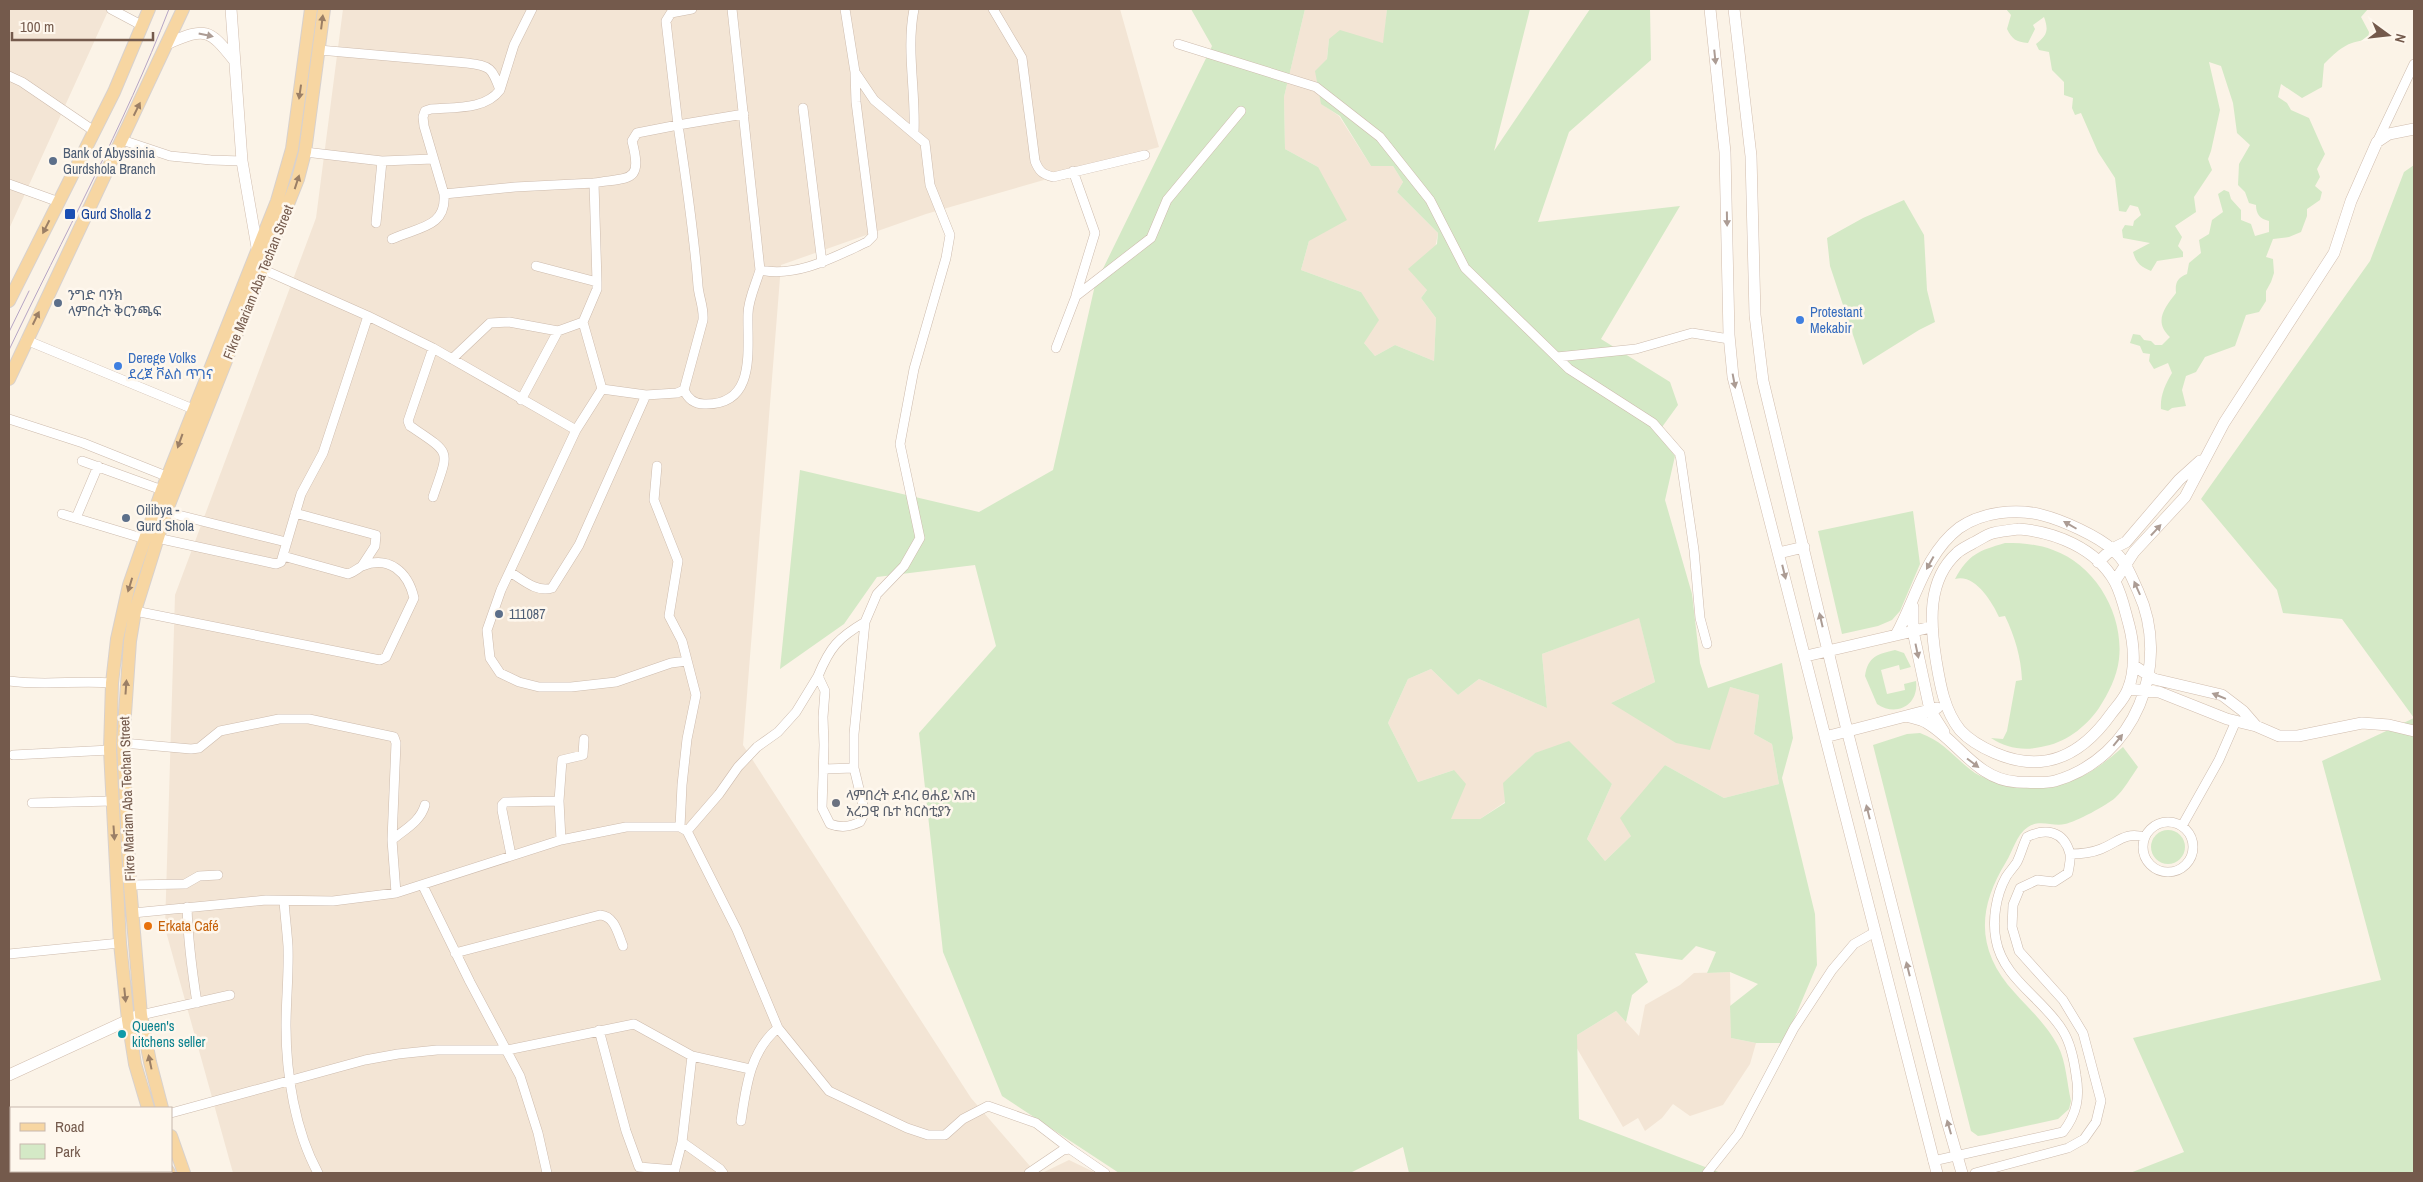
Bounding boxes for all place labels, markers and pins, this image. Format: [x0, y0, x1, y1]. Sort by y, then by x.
place label: Bank of Abyssinia Gurdshola Branch [63, 144, 156, 178]
marker: Bank of Abyssinia Gurdshola Branch [47, 155, 59, 167]
place label: Gurd Sholla 2 [81, 205, 151, 223]
marker: Gurd Sholla 2 [63, 207, 77, 221]
place label: ንግድ ባንክ ላምበረት ቅርንጫፍ [68, 286, 162, 320]
marker: ንግድ ባንክ ላምበረት ቅርንጫፍ [52, 297, 64, 309]
place label: Protestant Mekabir [1810, 303, 1862, 337]
marker: Protestant Mekabir [1794, 314, 1806, 326]
place label: Derege Volks ደረጀ ቮልስ ጥገና [128, 349, 213, 383]
marker: Derege Volks ደረጀ ቮልስ ጥገና [112, 360, 124, 372]
place label: Oilibya - Gurd Shola [136, 501, 195, 535]
marker: Oilibya - Gurd Shola [120, 512, 132, 524]
place label: 111087 [509, 605, 546, 623]
marker: 111087 [493, 608, 505, 620]
place label: ላምበረት ደብረ ፀሐይ አቡነ አረጋዊ ቤተ ክርስቲያን [846, 786, 976, 820]
marker: ላምበረት ደብረ ፀሐይ አቡነ አረጋዊ ቤተ ክርስቲያን [830, 797, 842, 809]
place label: Erkata Café [158, 917, 219, 935]
marker: Erkata Café [142, 920, 154, 932]
place label: Queen's kitchens seller [132, 1017, 206, 1051]
marker: Queen's kitchens seller [116, 1028, 128, 1040]

